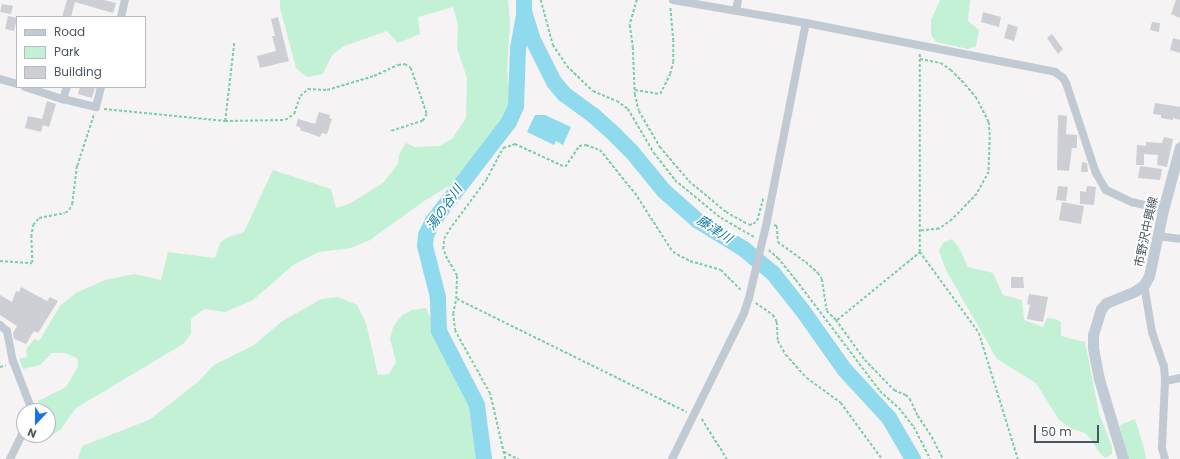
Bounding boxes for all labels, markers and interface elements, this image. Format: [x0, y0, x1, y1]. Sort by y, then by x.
legend [16, 16, 146, 88]
text: Road [54, 23, 85, 40]
text: Park [54, 43, 80, 60]
text: Building [54, 63, 102, 80]
water label: 湯の谷川 [424, 182, 466, 234]
street label: 市野沢中興線 [1131, 195, 1161, 269]
water label: 藤津川 [693, 213, 735, 247]
north arrow [16, 403, 56, 443]
scale bar [1036, 417, 1101, 443]
text: 50 m [1041, 423, 1072, 440]
text: N [25, 424, 39, 442]

